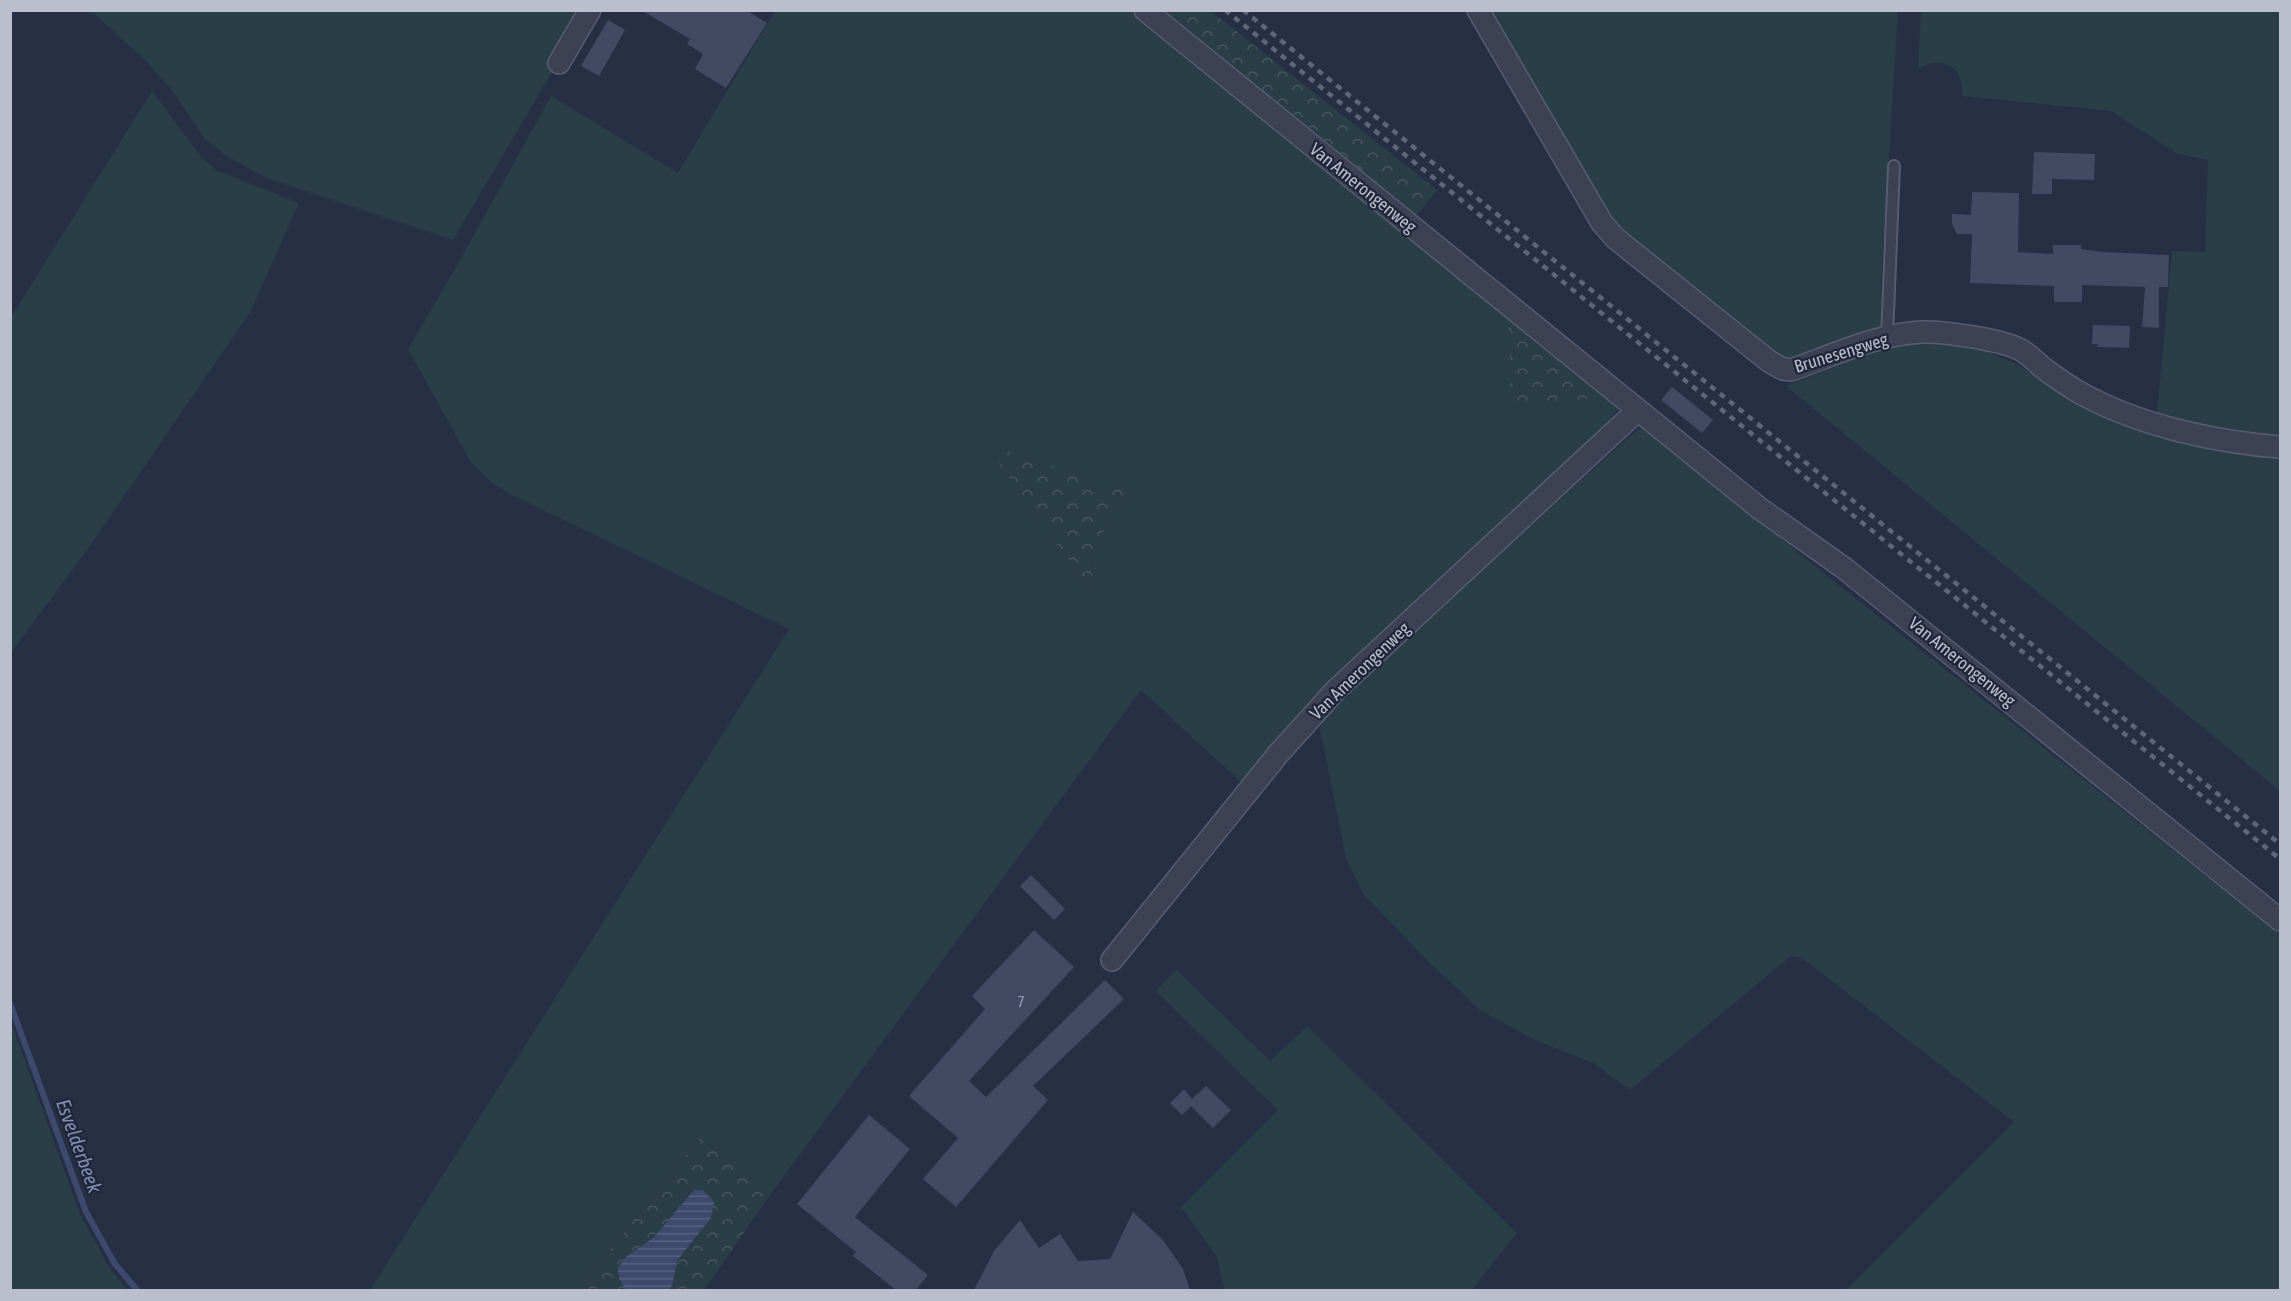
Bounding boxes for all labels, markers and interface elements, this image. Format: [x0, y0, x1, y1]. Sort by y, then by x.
street label: Van Amerongenweg [1306, 138, 1421, 237]
street label: Brunesengweg [1791, 328, 1891, 377]
street label: Van Amerongenweg [1905, 612, 2020, 711]
street label: Van Amerongenweg [1305, 617, 1414, 724]
house number: 7 [1017, 993, 1025, 1010]
water label: Esvelderbeek [52, 1096, 107, 1196]

